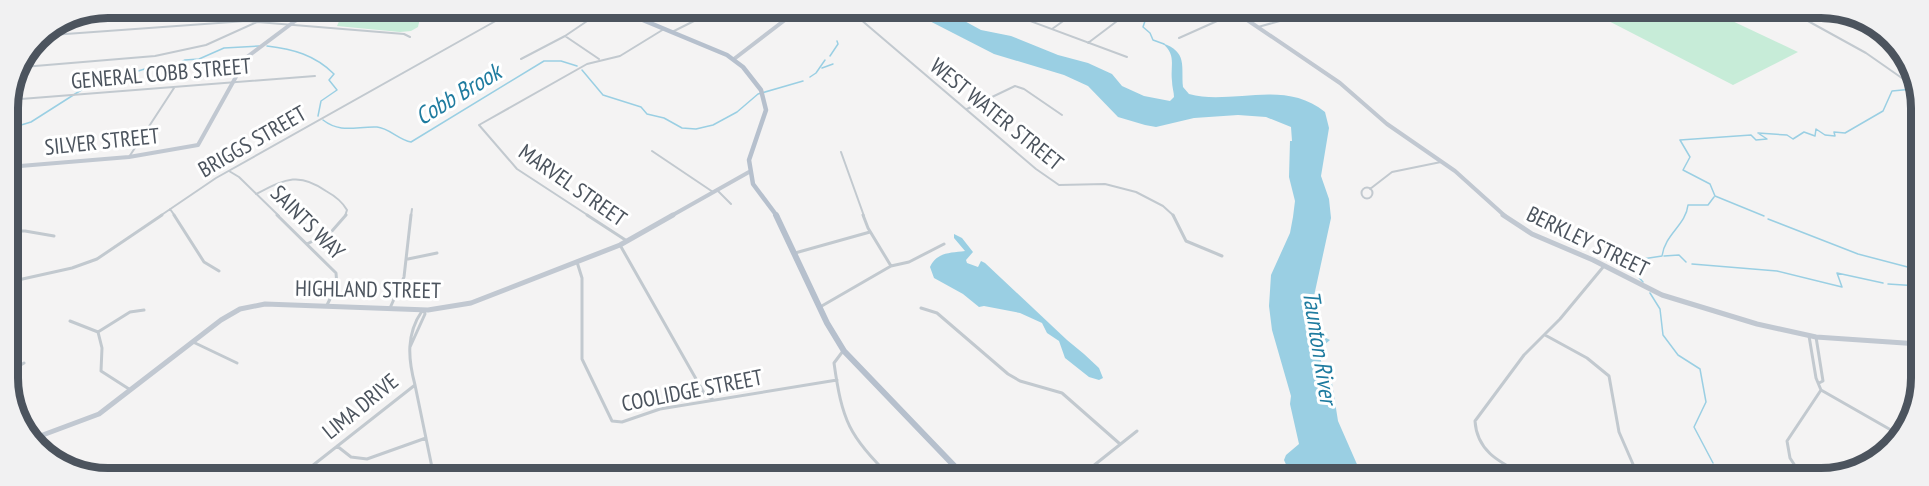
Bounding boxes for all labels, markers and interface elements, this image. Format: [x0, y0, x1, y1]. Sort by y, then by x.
street label: GENERAL COBB STREET [70, 51, 252, 95]
street label: WEST WATER STREET [925, 52, 1069, 176]
water label: Cobb Brook [409, 55, 509, 132]
street label: BRIGGS STREET [193, 99, 311, 183]
street label: SILVER STREET [43, 121, 161, 161]
street label: MARVEL STREET [514, 138, 632, 232]
street label: SAINTS WAY [265, 179, 351, 265]
street label: BERKLEY STREET [1522, 199, 1654, 283]
street label: HIGHLAND STREET [295, 274, 441, 304]
water label: Taunton River [1296, 288, 1345, 409]
street label: COOLIDGE STREET [619, 363, 765, 417]
street label: LIMA DRIVE [316, 367, 404, 445]

